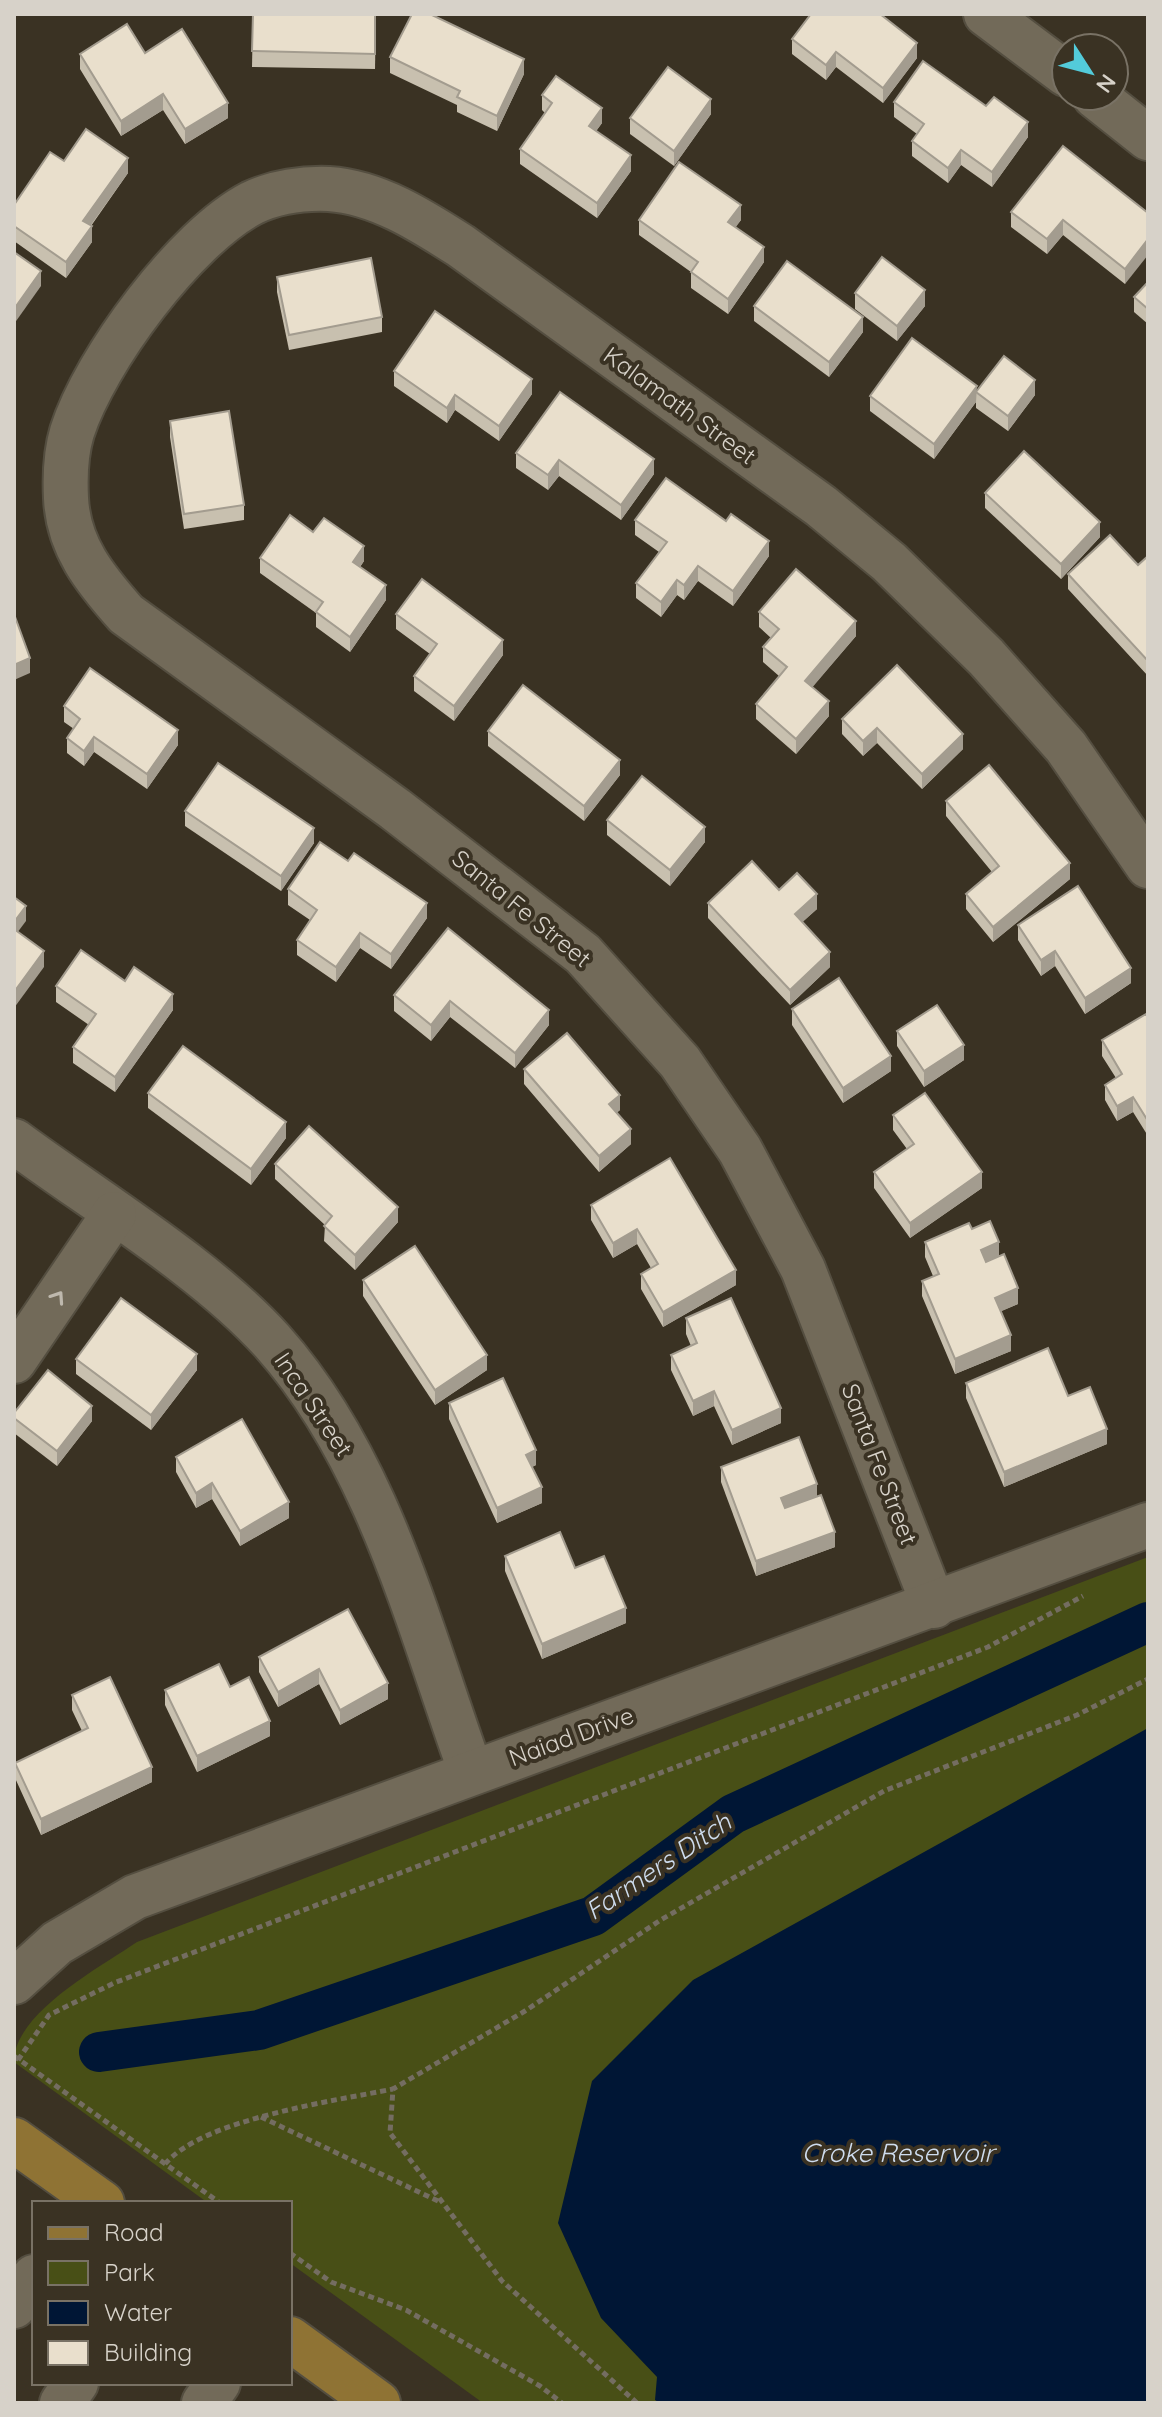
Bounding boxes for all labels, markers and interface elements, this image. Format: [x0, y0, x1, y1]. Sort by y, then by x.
north arrow [1050, 32, 1130, 112]
text: N [1090, 69, 1122, 99]
street label: Kalamath Street [598, 340, 762, 470]
street label: Santa Fe Street [446, 843, 598, 973]
one-way arrow [48, 1291, 63, 1305]
street label: Inca Street [268, 1346, 360, 1462]
street label: Santa Fe Street [836, 1379, 924, 1549]
street label: Naiad Drive [505, 1700, 637, 1772]
water label: Farmers Ditch [579, 1804, 738, 1927]
water label: Croke Reservoir [802, 2136, 997, 2169]
legend [32, 2201, 292, 2385]
text: Road [104, 2217, 164, 2247]
text: Park [104, 2257, 155, 2287]
text: Water [104, 2297, 172, 2327]
text: Building [104, 2337, 192, 2367]

